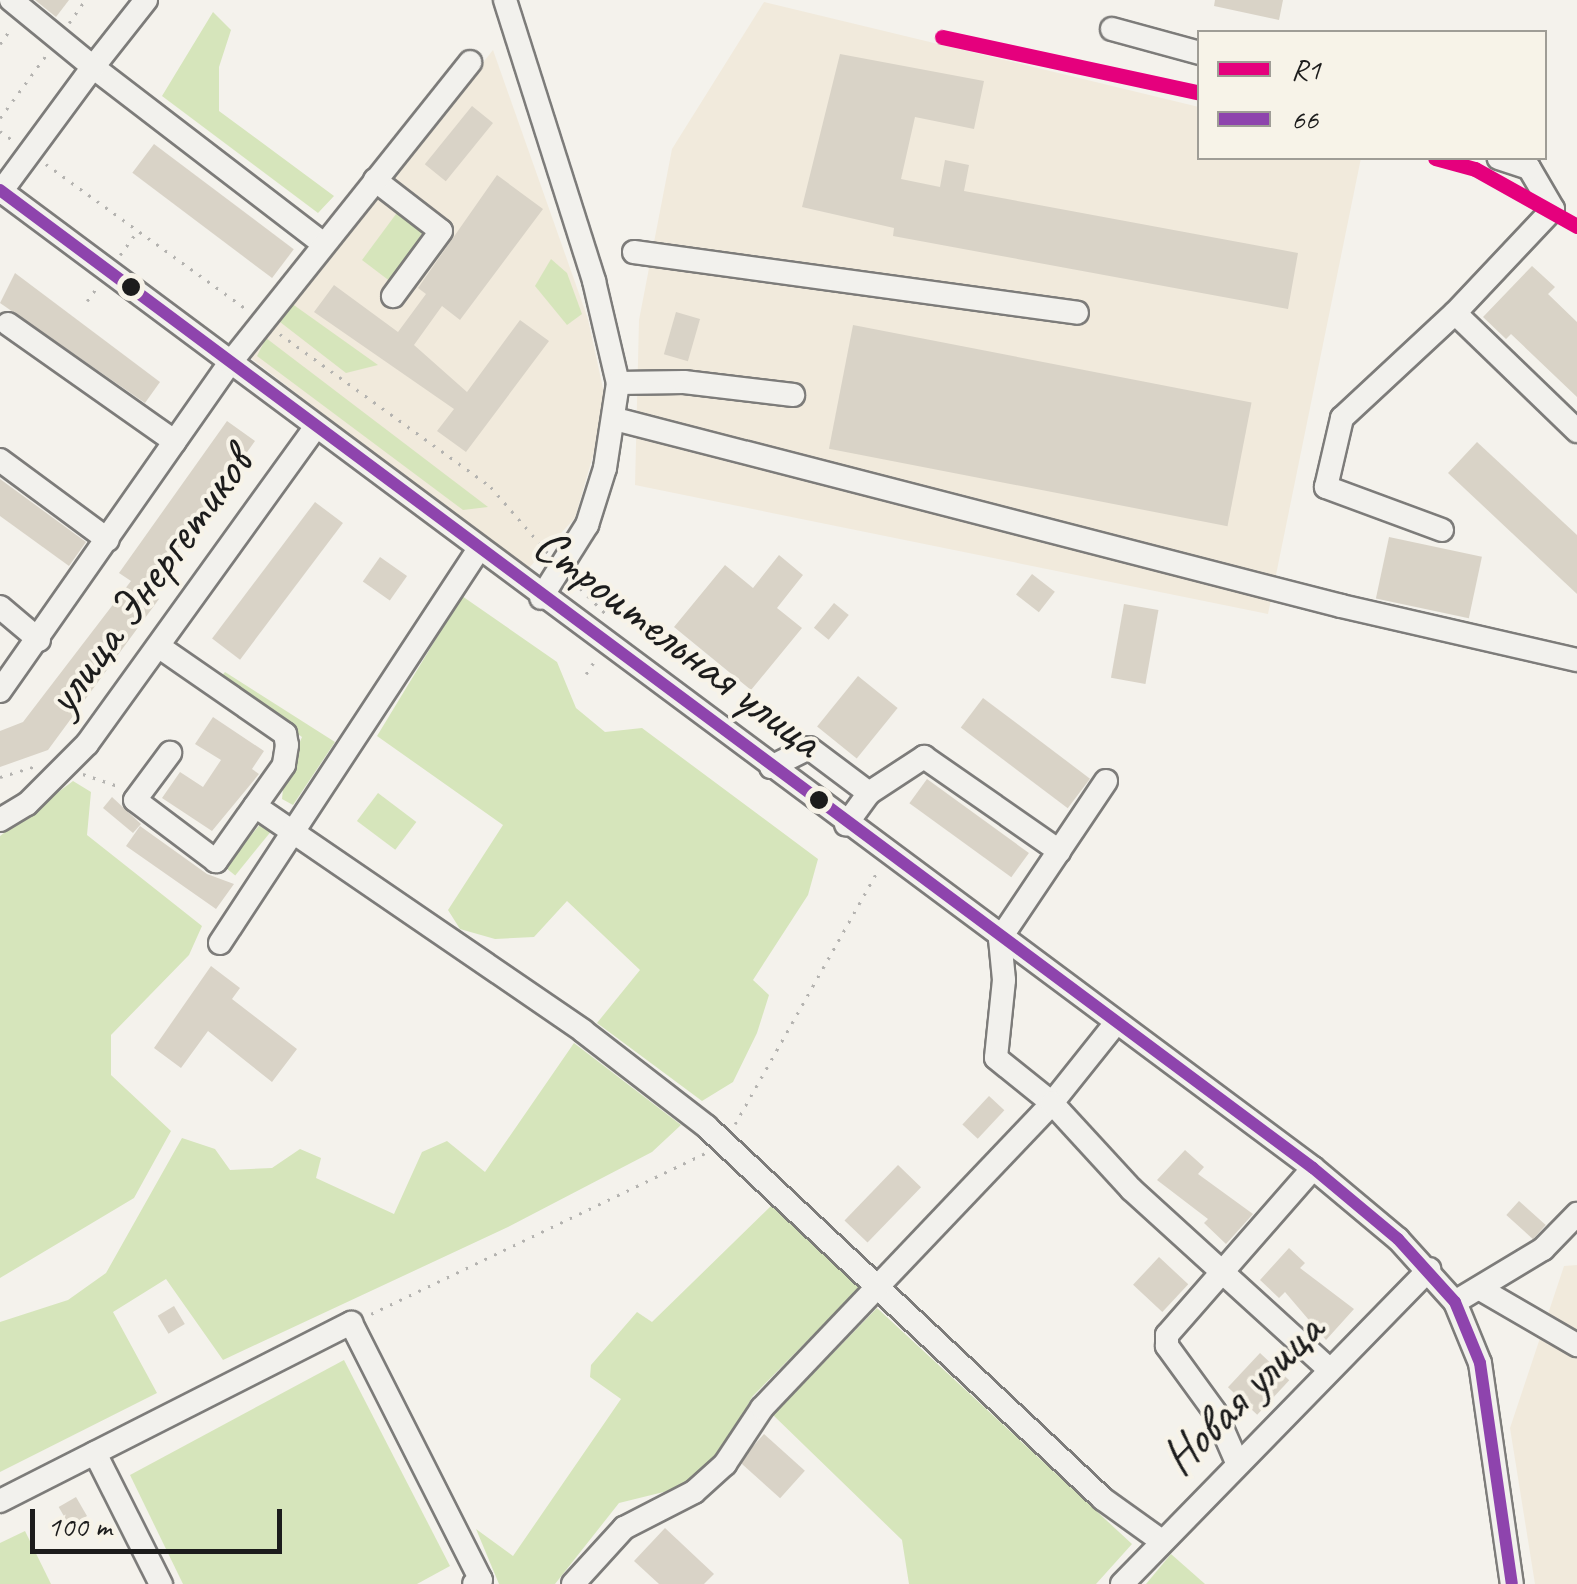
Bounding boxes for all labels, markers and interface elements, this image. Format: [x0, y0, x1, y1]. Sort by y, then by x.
legend [1197, 30, 1547, 160]
text: R1 [1291, 50, 1321, 88]
text: 66 [1291, 100, 1318, 138]
unlabelled marker [121, 277, 141, 297]
street label: улица Энергетиков [32, 437, 264, 725]
street label: Строительная улица [520, 513, 836, 771]
unlabelled marker [809, 790, 829, 810]
street label: Новая улица [1148, 1300, 1336, 1488]
scale bar [35, 1489, 288, 1551]
text: 100 m [47, 1507, 112, 1545]

